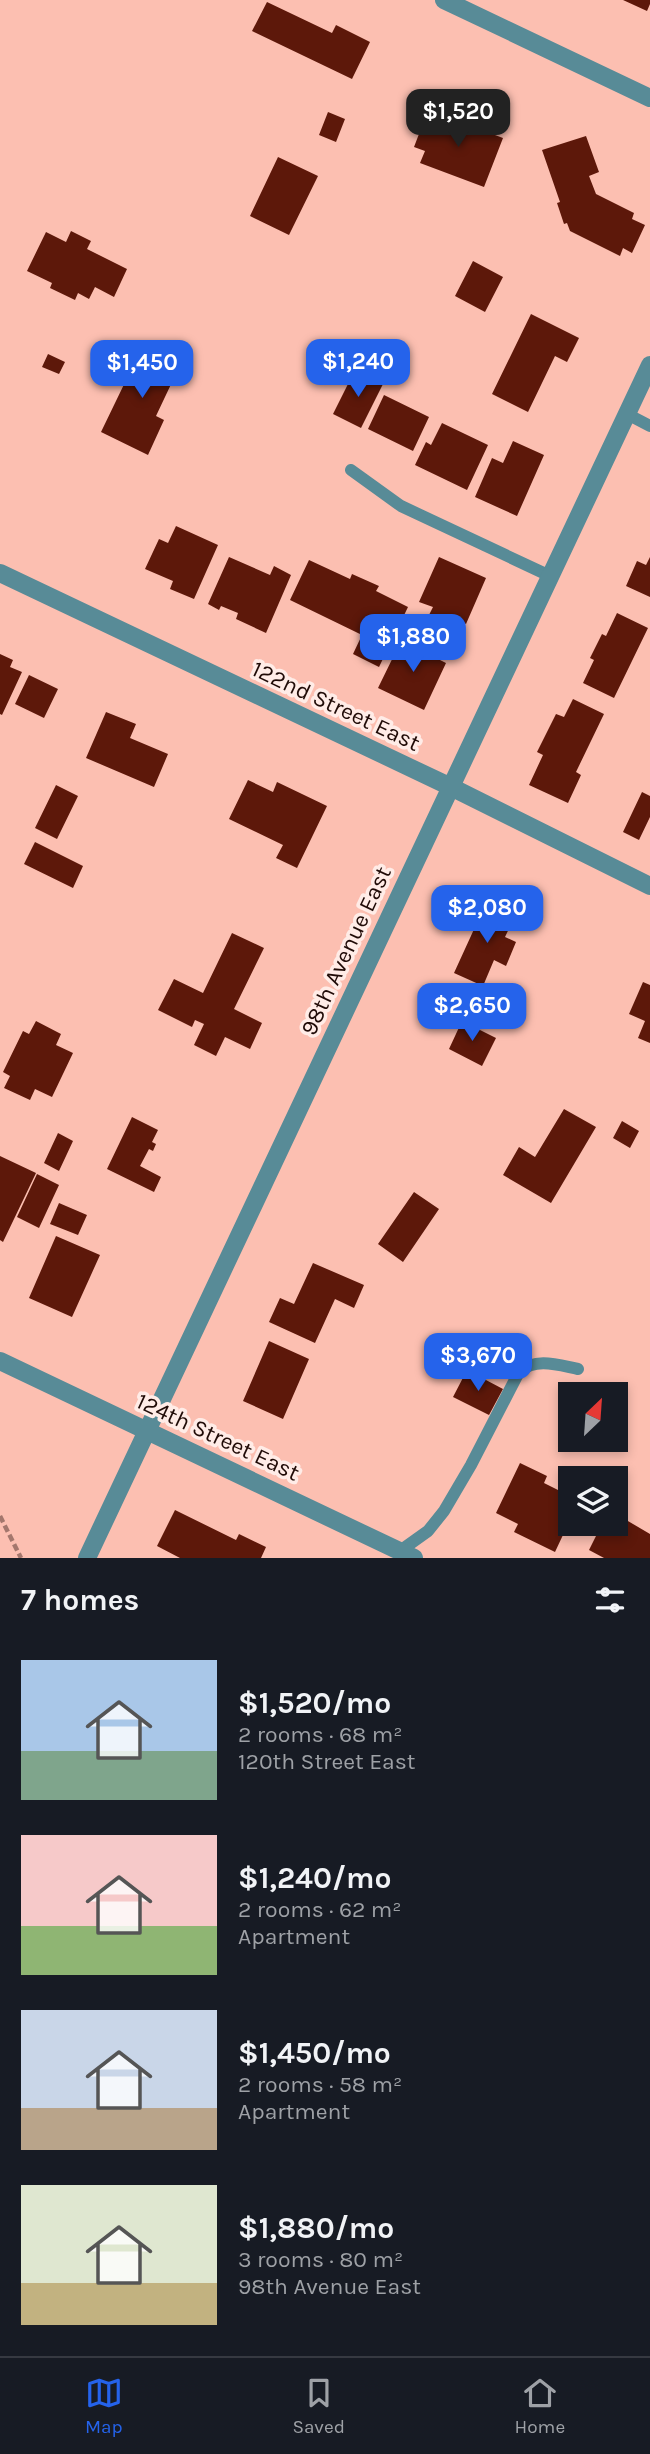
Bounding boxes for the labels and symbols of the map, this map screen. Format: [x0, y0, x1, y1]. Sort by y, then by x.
pin: $1,520 [401, 90, 515, 149]
pin: $1,450 [85, 340, 199, 400]
pin: $1,240 [301, 340, 415, 399]
pin: $1,880 [356, 614, 470, 674]
street label: 122nd Street East [248, 655, 425, 757]
street label: 98th Avenue East [295, 862, 397, 1040]
pin: $2,080 [430, 886, 544, 945]
pin: $2,650 [415, 984, 529, 1043]
pin: $3,670 [421, 1334, 535, 1393]
north arrow [558, 1382, 628, 1452]
street label: 124th Street East [132, 1387, 304, 1487]

